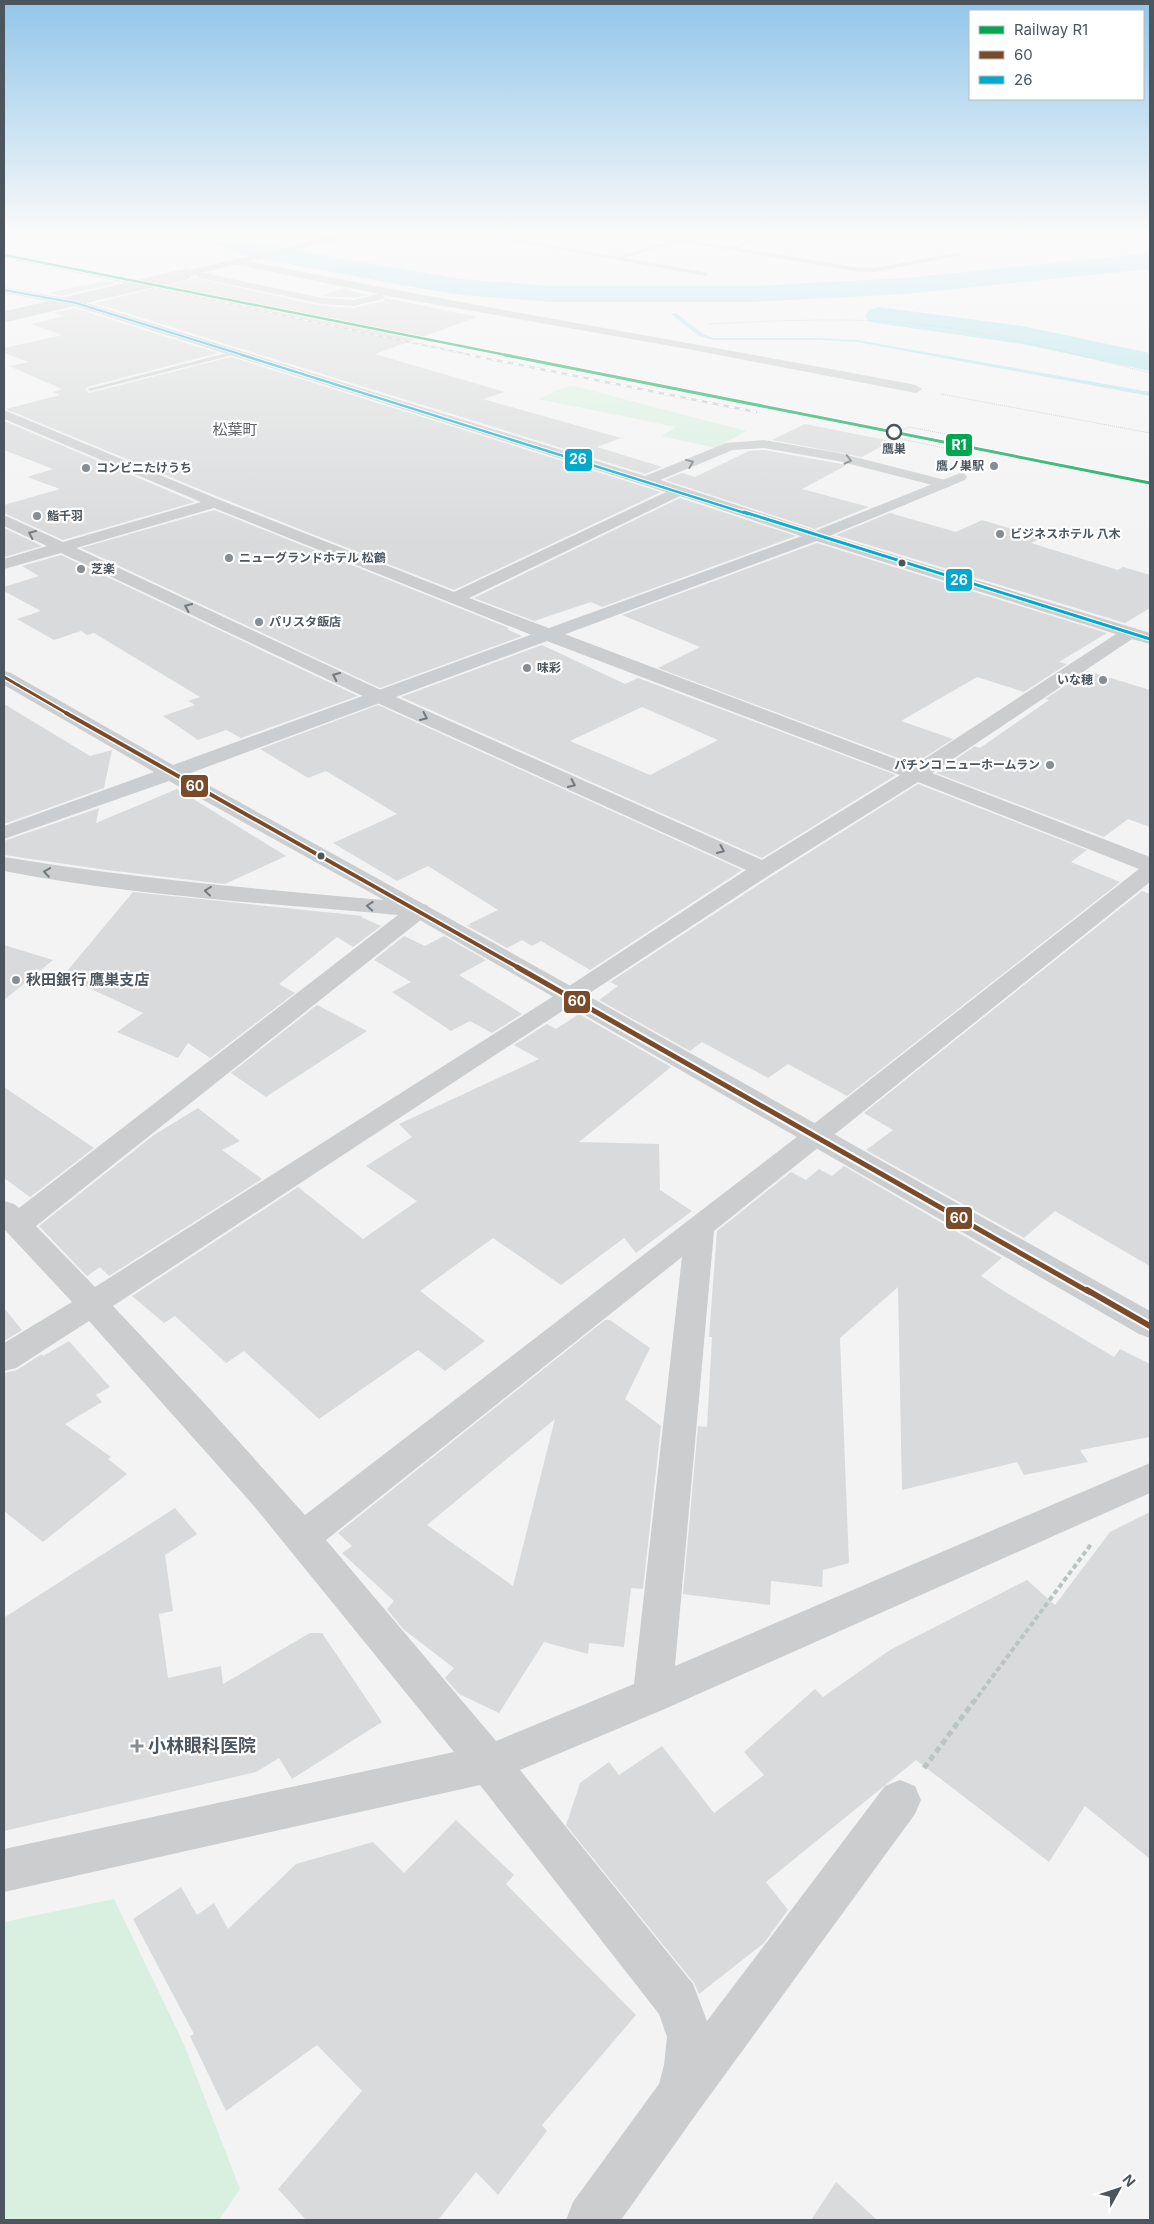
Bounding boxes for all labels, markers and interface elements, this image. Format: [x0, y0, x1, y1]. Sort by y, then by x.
legend [969, 10, 1144, 100]
text: Railway R1 [1014, 20, 1088, 39]
text: 60 [1014, 45, 1033, 64]
text: 26 [1014, 70, 1032, 89]
district label: 松葉町 [212, 420, 258, 439]
marker: 鷹巣 [886, 424, 902, 440]
line badge: R1 [945, 433, 973, 457]
text: R1 [951, 436, 967, 453]
place label: 鷹巣 [882, 441, 906, 456]
line badge: 26 [564, 448, 593, 472]
text: 26 [569, 450, 587, 467]
one-way arrow [843, 454, 851, 464]
one-way arrow [685, 458, 694, 469]
place label: 鷹ノ巣駅 [936, 458, 984, 473]
place label: コンビニたけうち [96, 460, 192, 475]
marker: 鷹ノ巣駅 [988, 460, 1000, 472]
marker: コンビニたけうち [80, 462, 92, 474]
place label: 鮨千羽 [47, 508, 83, 523]
marker: 鮨千羽 [31, 510, 43, 522]
place label: ビジネスホテル 八木 [1010, 526, 1121, 541]
marker: ビジネスホテル 八木 [994, 528, 1006, 540]
one-way arrow [28, 529, 37, 540]
place label: ニューグランドホテル 松鶴 [239, 550, 386, 565]
marker: ニューグランドホテル 松鶴 [223, 552, 235, 564]
unlabelled marker [897, 558, 907, 568]
place label: 芝楽 [91, 561, 115, 576]
marker: 芝楽 [75, 563, 87, 575]
line badge: 26 [945, 568, 973, 592]
text: 26 [950, 571, 968, 588]
one-way arrow [185, 603, 194, 613]
place label: パリスタ飯店 [269, 614, 341, 629]
marker: パリスタ飯店 [253, 616, 265, 628]
place label: 味彩 [537, 660, 561, 675]
marker: 味彩 [521, 662, 533, 674]
place label: いな穂 [1057, 672, 1093, 687]
one-way arrow [332, 673, 341, 683]
marker: いな穂 [1097, 674, 1109, 686]
one-way arrow [419, 711, 428, 721]
place label: パチンコ ニューホームラン [894, 757, 1040, 772]
marker: パチンコ ニューホームラン [1044, 759, 1056, 771]
line badge: 60 [180, 774, 209, 798]
text: 60 [186, 777, 204, 794]
one-way arrow [567, 777, 576, 788]
one-way arrow [716, 844, 725, 855]
unlabelled marker [316, 851, 326, 861]
one-way arrow [43, 867, 51, 878]
one-way arrow [204, 886, 212, 897]
one-way arrow [366, 901, 374, 912]
place label: 秋田銀行 鷹巣支店 [26, 970, 150, 989]
marker: 秋田銀行 鷹巣支店 [10, 974, 22, 986]
line badge: 60 [563, 990, 591, 1014]
text: 60 [568, 992, 586, 1009]
line badge: 60 [945, 1206, 973, 1230]
text: 60 [950, 1209, 968, 1226]
place label: 小林眼科医院 [148, 1735, 256, 1756]
marker: 小林眼科医院 [130, 1739, 144, 1753]
north arrow [1094, 2164, 1144, 2214]
text: N [1119, 2171, 1139, 2190]

